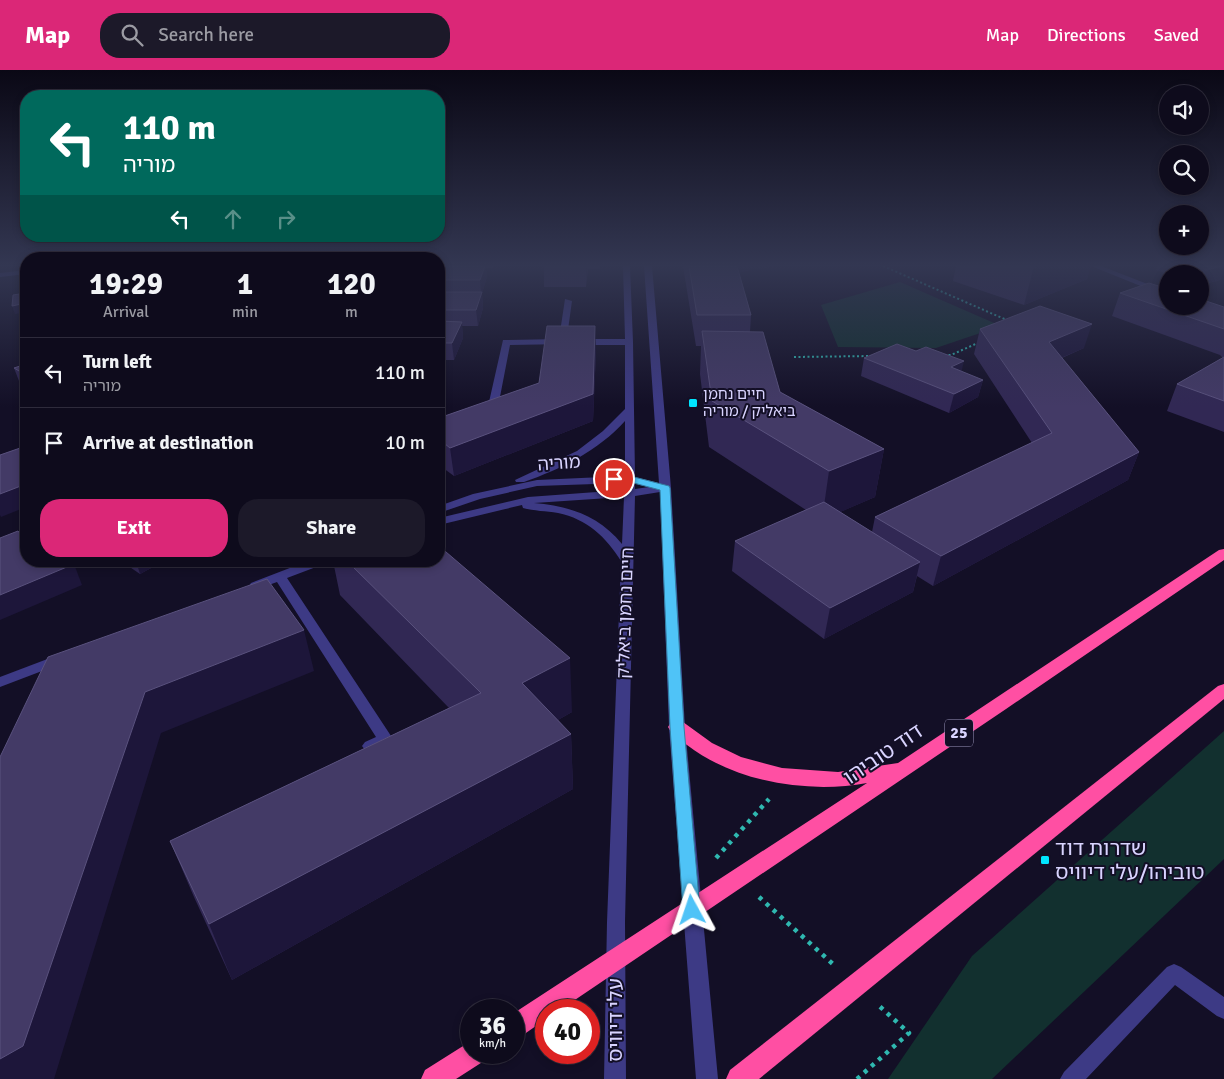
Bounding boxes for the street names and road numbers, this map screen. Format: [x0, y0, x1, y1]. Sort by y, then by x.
street label: מוריה [537, 451, 581, 475]
street label: חיים נחמן ביאליק [612, 547, 638, 679]
street label: דוד טוביהו [838, 718, 928, 790]
road number: 25 [945, 720, 973, 746]
street label: עלי דיוויס [602, 978, 628, 1062]

